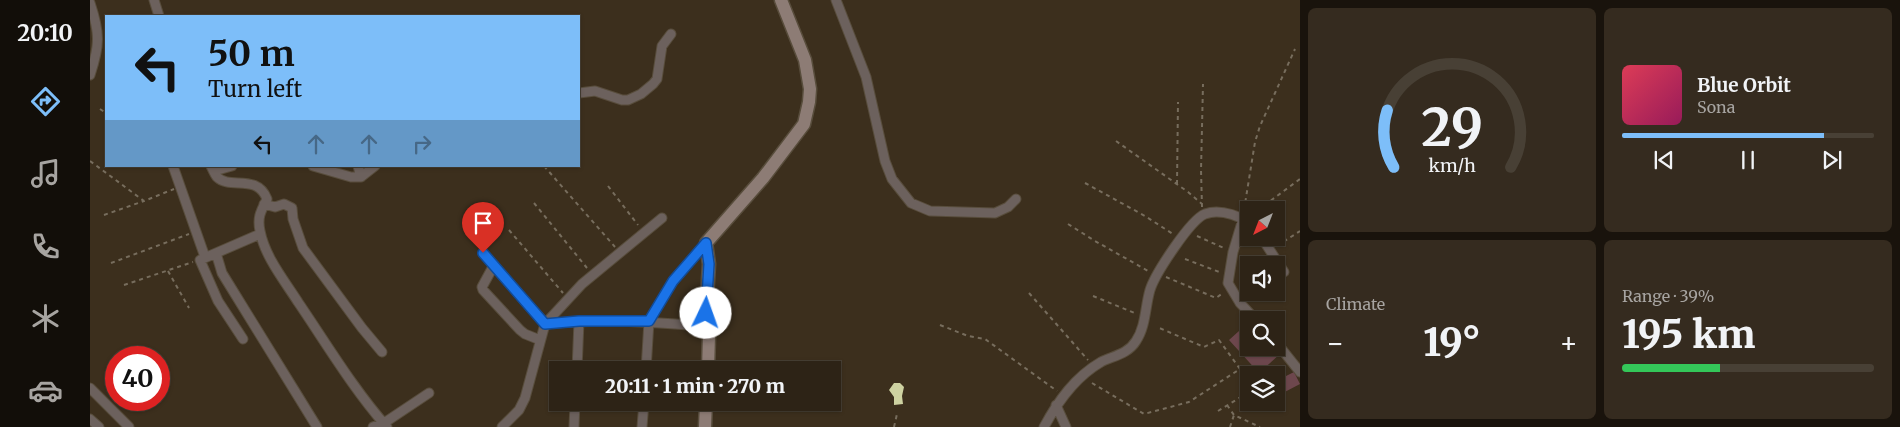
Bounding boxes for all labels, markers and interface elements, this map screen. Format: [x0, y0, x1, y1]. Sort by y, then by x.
text: 20:10 [17, 19, 73, 47]
text: 50 m [208, 32, 295, 76]
icon: left [125, 35, 190, 100]
text: Blue Orbit [1697, 73, 1791, 97]
text: Turn left [208, 75, 302, 103]
icon: directions [28, 84, 63, 119]
text: 29 [1421, 95, 1483, 160]
text: Sona [1697, 97, 1735, 117]
icon: left [249, 130, 277, 158]
icon: ahead [302, 130, 330, 158]
icon: ahead [355, 130, 383, 158]
icon: right [408, 130, 436, 158]
icon: previous [1650, 146, 1678, 174]
icon: pause [1734, 146, 1762, 174]
icon: next [1818, 146, 1846, 174]
text: km/h [1428, 154, 1476, 177]
icon: music [28, 156, 63, 191]
north arrow [1240, 201, 1285, 246]
map controls [1240, 201, 1285, 411]
pin [462, 202, 504, 253]
icon: arrive [469, 209, 497, 237]
icon: phone [28, 229, 63, 264]
button: sound [1240, 256, 1285, 301]
position arrow [679, 286, 731, 338]
text: Range · 39% [1622, 286, 1714, 306]
text: Climate [1326, 294, 1385, 314]
icon: climate [28, 301, 63, 336]
button: search [1240, 311, 1285, 356]
text: 195 km [1622, 311, 1755, 358]
text: 19° [1423, 319, 1481, 366]
text: − [1326, 325, 1345, 361]
text: + [1559, 325, 1578, 361]
speed limit sign: 40 [105, 346, 170, 411]
button: layers [1240, 366, 1285, 411]
icon: car [28, 373, 63, 408]
text: 20:11 · 1 min · 270 m [605, 374, 785, 398]

